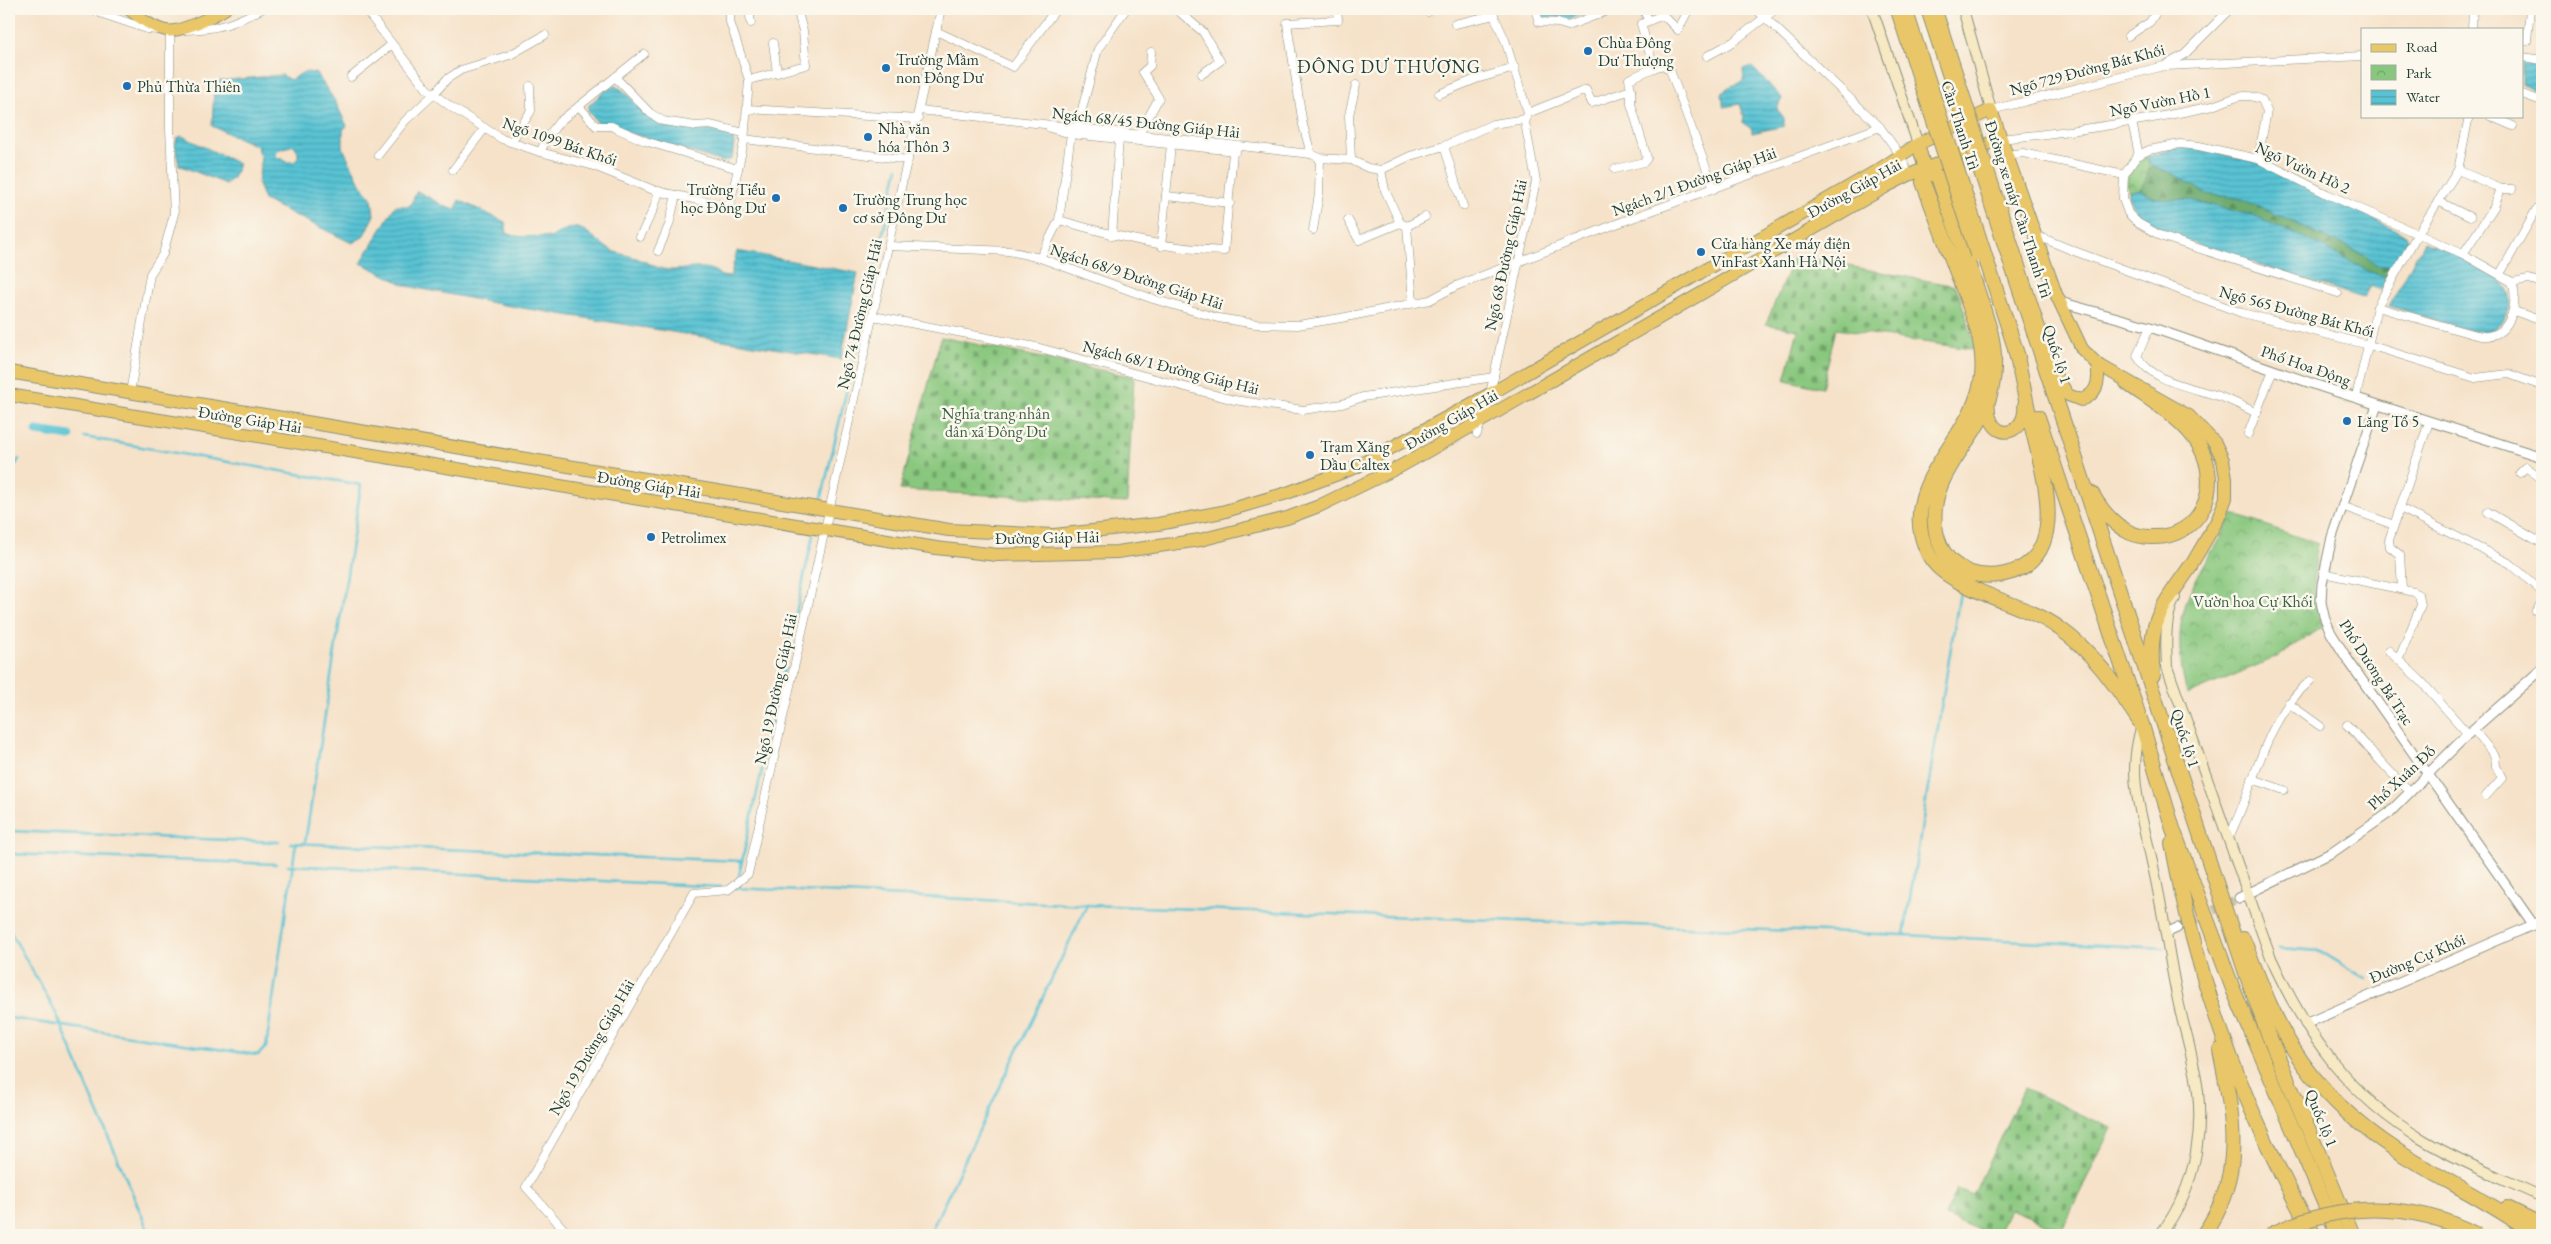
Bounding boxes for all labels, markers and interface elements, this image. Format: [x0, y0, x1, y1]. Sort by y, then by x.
legend [2361, 28, 2524, 118]
place label: Chùa Đông Dư Thượng [1598, 32, 1675, 71]
text: Road [2406, 37, 2438, 56]
street label: Ngõ 729 Đường Bát Khối [2007, 39, 2167, 100]
marker: Chùa Đông Dư Thượng [1582, 45, 1594, 57]
place label: Trường Mầm non Đông Dư [896, 49, 984, 88]
district label: ĐÔNG DƯ THƯỢNG [1297, 55, 1481, 78]
marker: Trường Mầm non Đông Dư [880, 62, 892, 74]
text: Park [2406, 63, 2433, 82]
place label: Phủ Thừa Thiên [137, 76, 241, 97]
street label: Cầu Thanh Trì [1936, 78, 1985, 173]
marker: Phủ Thừa Thiên [121, 80, 133, 92]
street label: Ngõ Vườn Hồ 1 [2108, 81, 2212, 122]
text: Water [2406, 87, 2440, 106]
street label: Ngách 68/45 Đường Giáp Hải [1051, 102, 1241, 143]
street label: Ngõ 1099 Bát Khối [500, 112, 620, 171]
place label: Nhà văn hóa Thôn 3 [878, 118, 950, 157]
street label: Đường xe máy Cầu Thanh Trì [1980, 118, 2057, 301]
marker: Nhà văn hóa Thôn 3 [862, 131, 874, 143]
street label: Ngõ Vườn Hồ 2 [2252, 136, 2354, 199]
street label: Ngách 2/1 Đường Giáp Hải [1609, 142, 1779, 221]
street label: Đường Giáp Hải [1803, 154, 1905, 223]
street label: Ngõ 68 Đường Giáp Hải [1479, 178, 1532, 333]
place label: Trường Tiểu học Đông Dư [680, 179, 767, 218]
place label: Trường Trung học cơ sở Đông Dư [853, 189, 967, 228]
marker: Trường Tiểu học Đông Dư [770, 192, 782, 204]
marker: Trường Trung học cơ sở Đông Dư [837, 202, 849, 214]
place label: Cửa hàng Xe máy điện VinFast Xanh Hà Nội [1711, 233, 1851, 272]
street label: Ngõ 74 Đường Giáp Hải [832, 237, 887, 391]
street label: Ngách 68/9 Đường Giáp Hải [1047, 239, 1226, 314]
marker: Cửa hàng Xe máy điện VinFast Xanh Hà Nội [1695, 246, 1707, 258]
street label: Ngõ 565 Đường Bát Khối [2217, 281, 2377, 342]
street label: Quốc lộ 1 [2038, 322, 2077, 386]
street label: Ngách 68/1 Đường Giáp Hải [1080, 335, 1261, 400]
street label: Phố Hoa Động [2258, 340, 2355, 391]
street label: Đường Giáp Hải [1401, 384, 1502, 455]
street label: Đường Giáp Hải [197, 401, 303, 438]
park label: Nghĩa trang nhân dân xã Đông Dư [942, 403, 1051, 442]
place label: Lăng Tổ 5 [2357, 411, 2419, 432]
marker: Lăng Tổ 5 [2341, 415, 2353, 427]
place label: Trạm Xăng Dầu Caltex [1320, 436, 1391, 475]
marker: Trạm Xăng Dầu Caltex [1304, 449, 1316, 461]
street label: Đường Giáp Hải [596, 466, 702, 503]
street label: Đường Giáp Hải [995, 526, 1100, 549]
place label: Petrolimex [661, 527, 727, 548]
marker: Petrolimex [645, 531, 657, 543]
park label: Vườn hoa Cự Khối [2193, 591, 2313, 612]
street label: Ngõ 19 Đường Giáp Hải [749, 612, 802, 767]
street label: Phố Dương Bá Trạc [2334, 615, 2419, 729]
street label: Quốc lộ 1 [2166, 706, 2205, 770]
street label: Phố Xuân Đỗ [2363, 740, 2440, 814]
street label: Đường Cự Khối [2366, 929, 2468, 988]
street label: Ngõ 19 Đường Giáp Hải [544, 975, 639, 1119]
street label: Quốc lộ 1 [2300, 1086, 2343, 1150]

